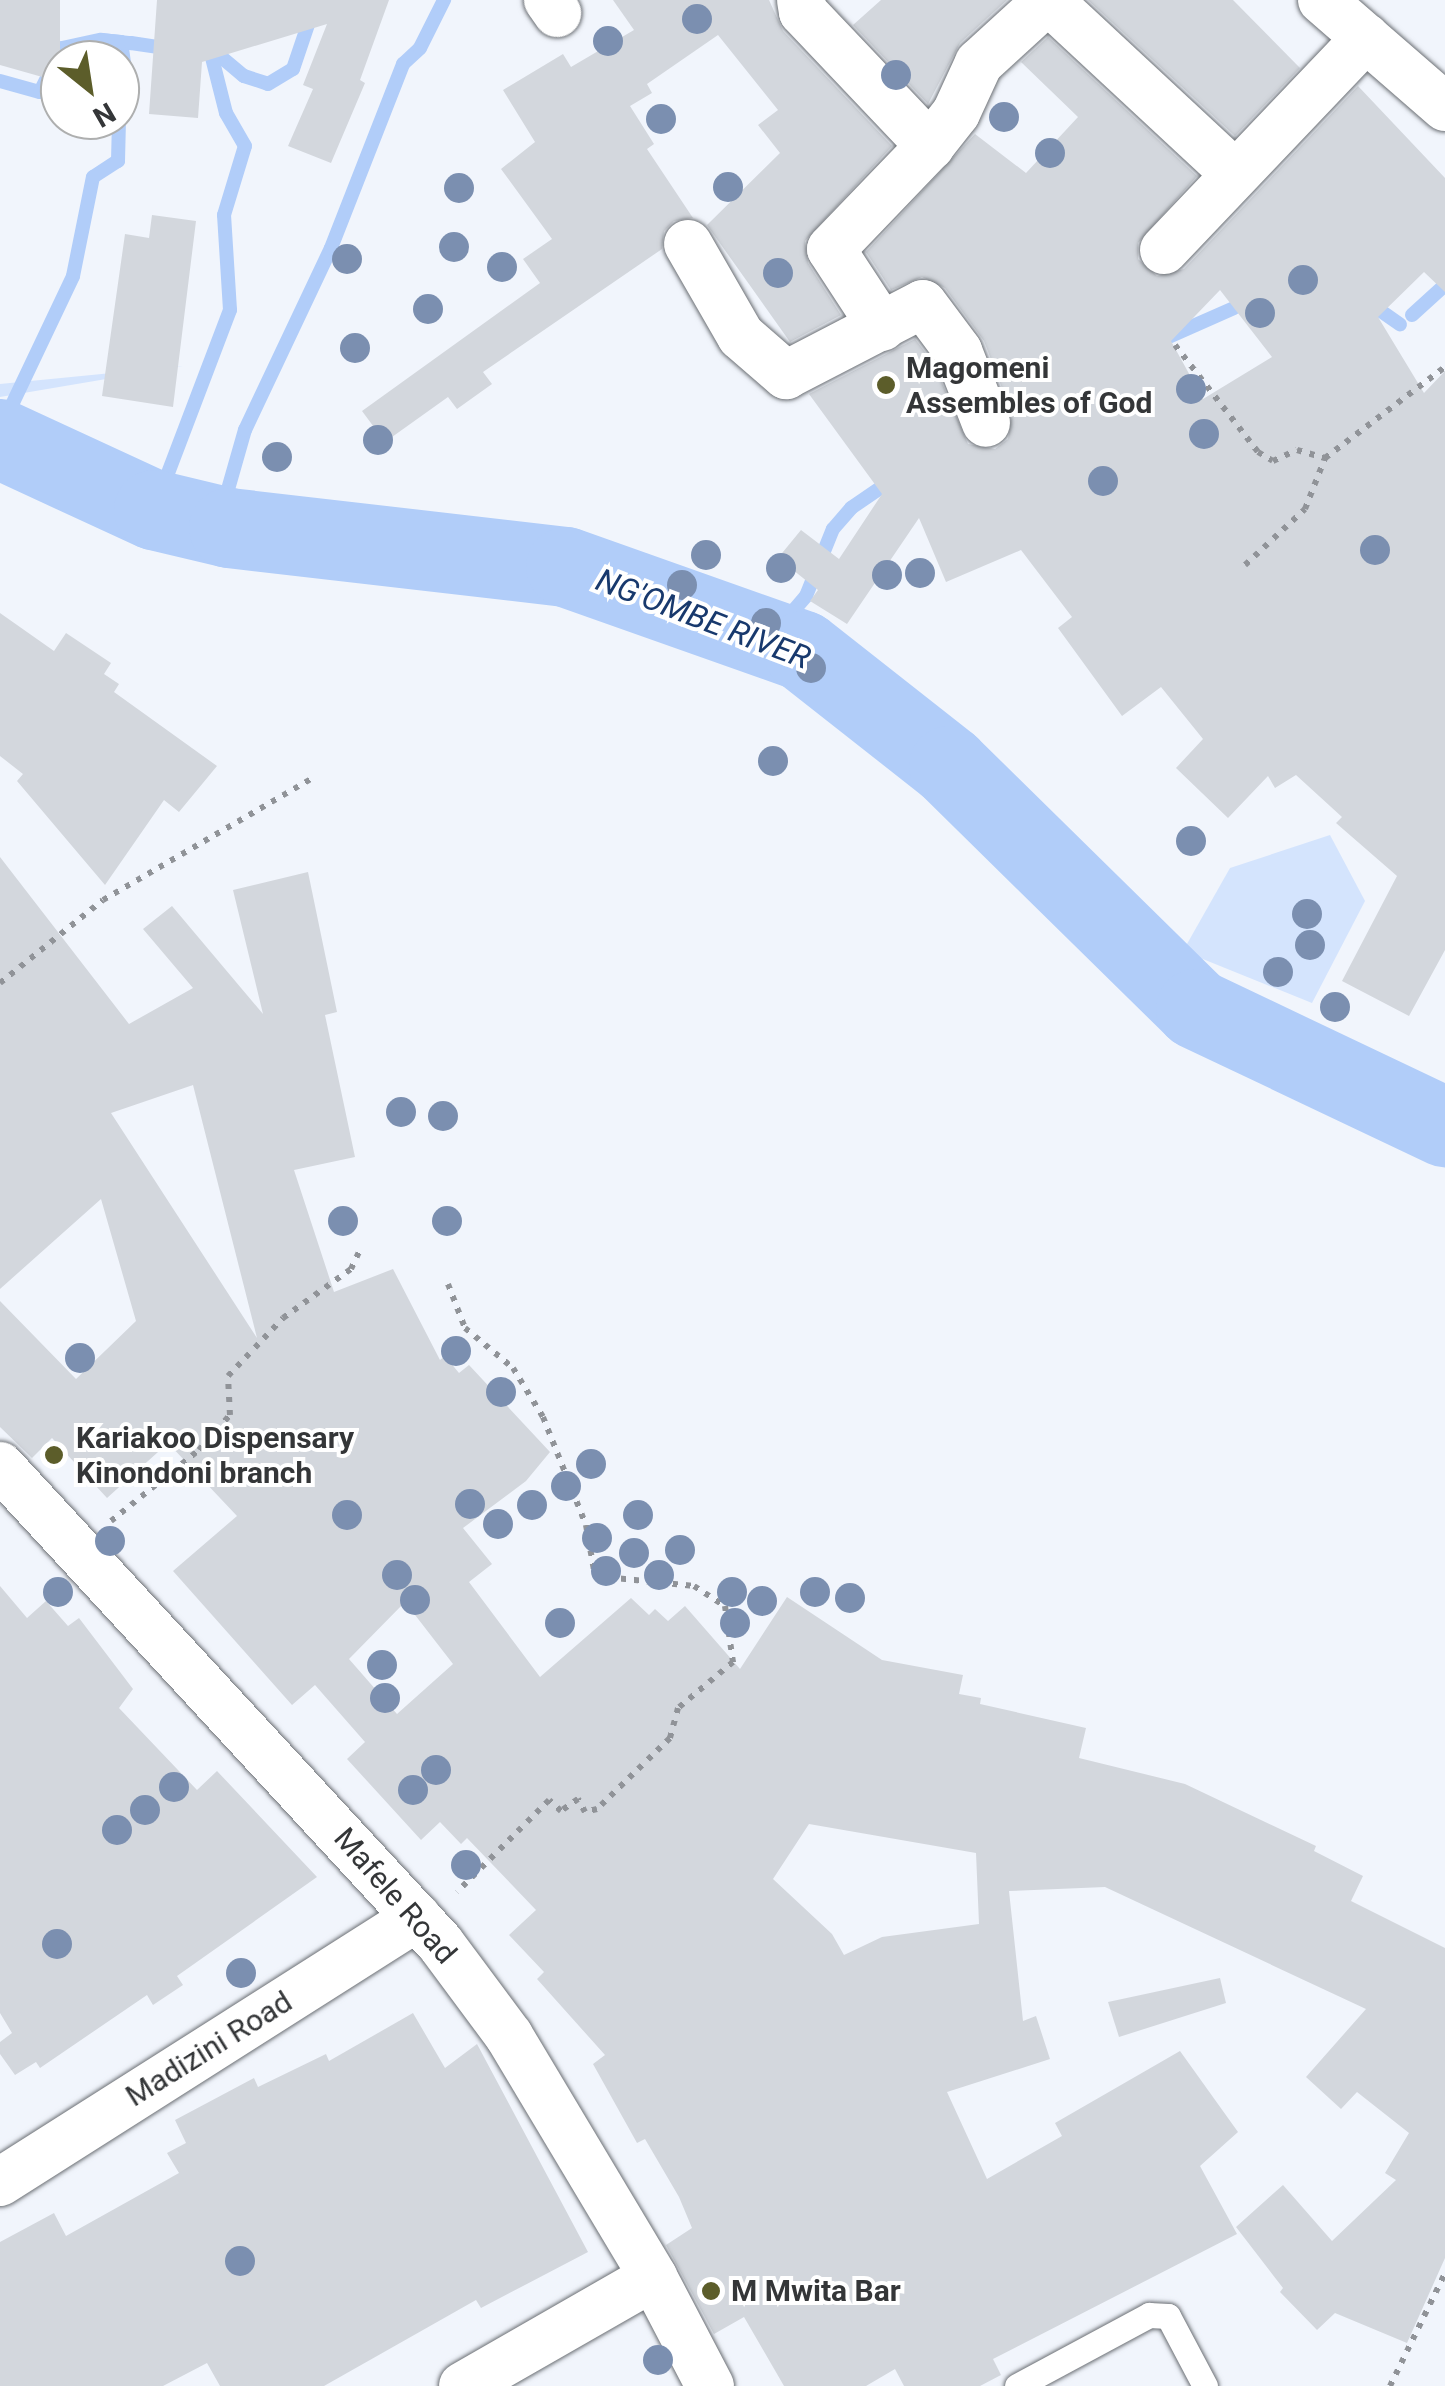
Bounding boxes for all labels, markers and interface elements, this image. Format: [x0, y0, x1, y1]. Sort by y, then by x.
north arrow [40, 40, 140, 140]
text: N [87, 95, 121, 134]
place label: Magomeni Assembles of God [906, 350, 1152, 420]
marker: Magomeni Assembles of God [875, 374, 897, 396]
water label: NG'OMBE RIVER [591, 561, 815, 677]
place label: Kariakoo Dispensary Kinondoni branch [76, 1420, 354, 1490]
marker: Kariakoo Dispensary Kinondoni branch [41, 1442, 67, 1468]
street label: Mafele Road [326, 1821, 464, 1971]
street label: Madizini Road [119, 1984, 299, 2114]
place label: M Mwita Bar [731, 2273, 901, 2309]
marker: M Mwita Bar [700, 2280, 722, 2302]

